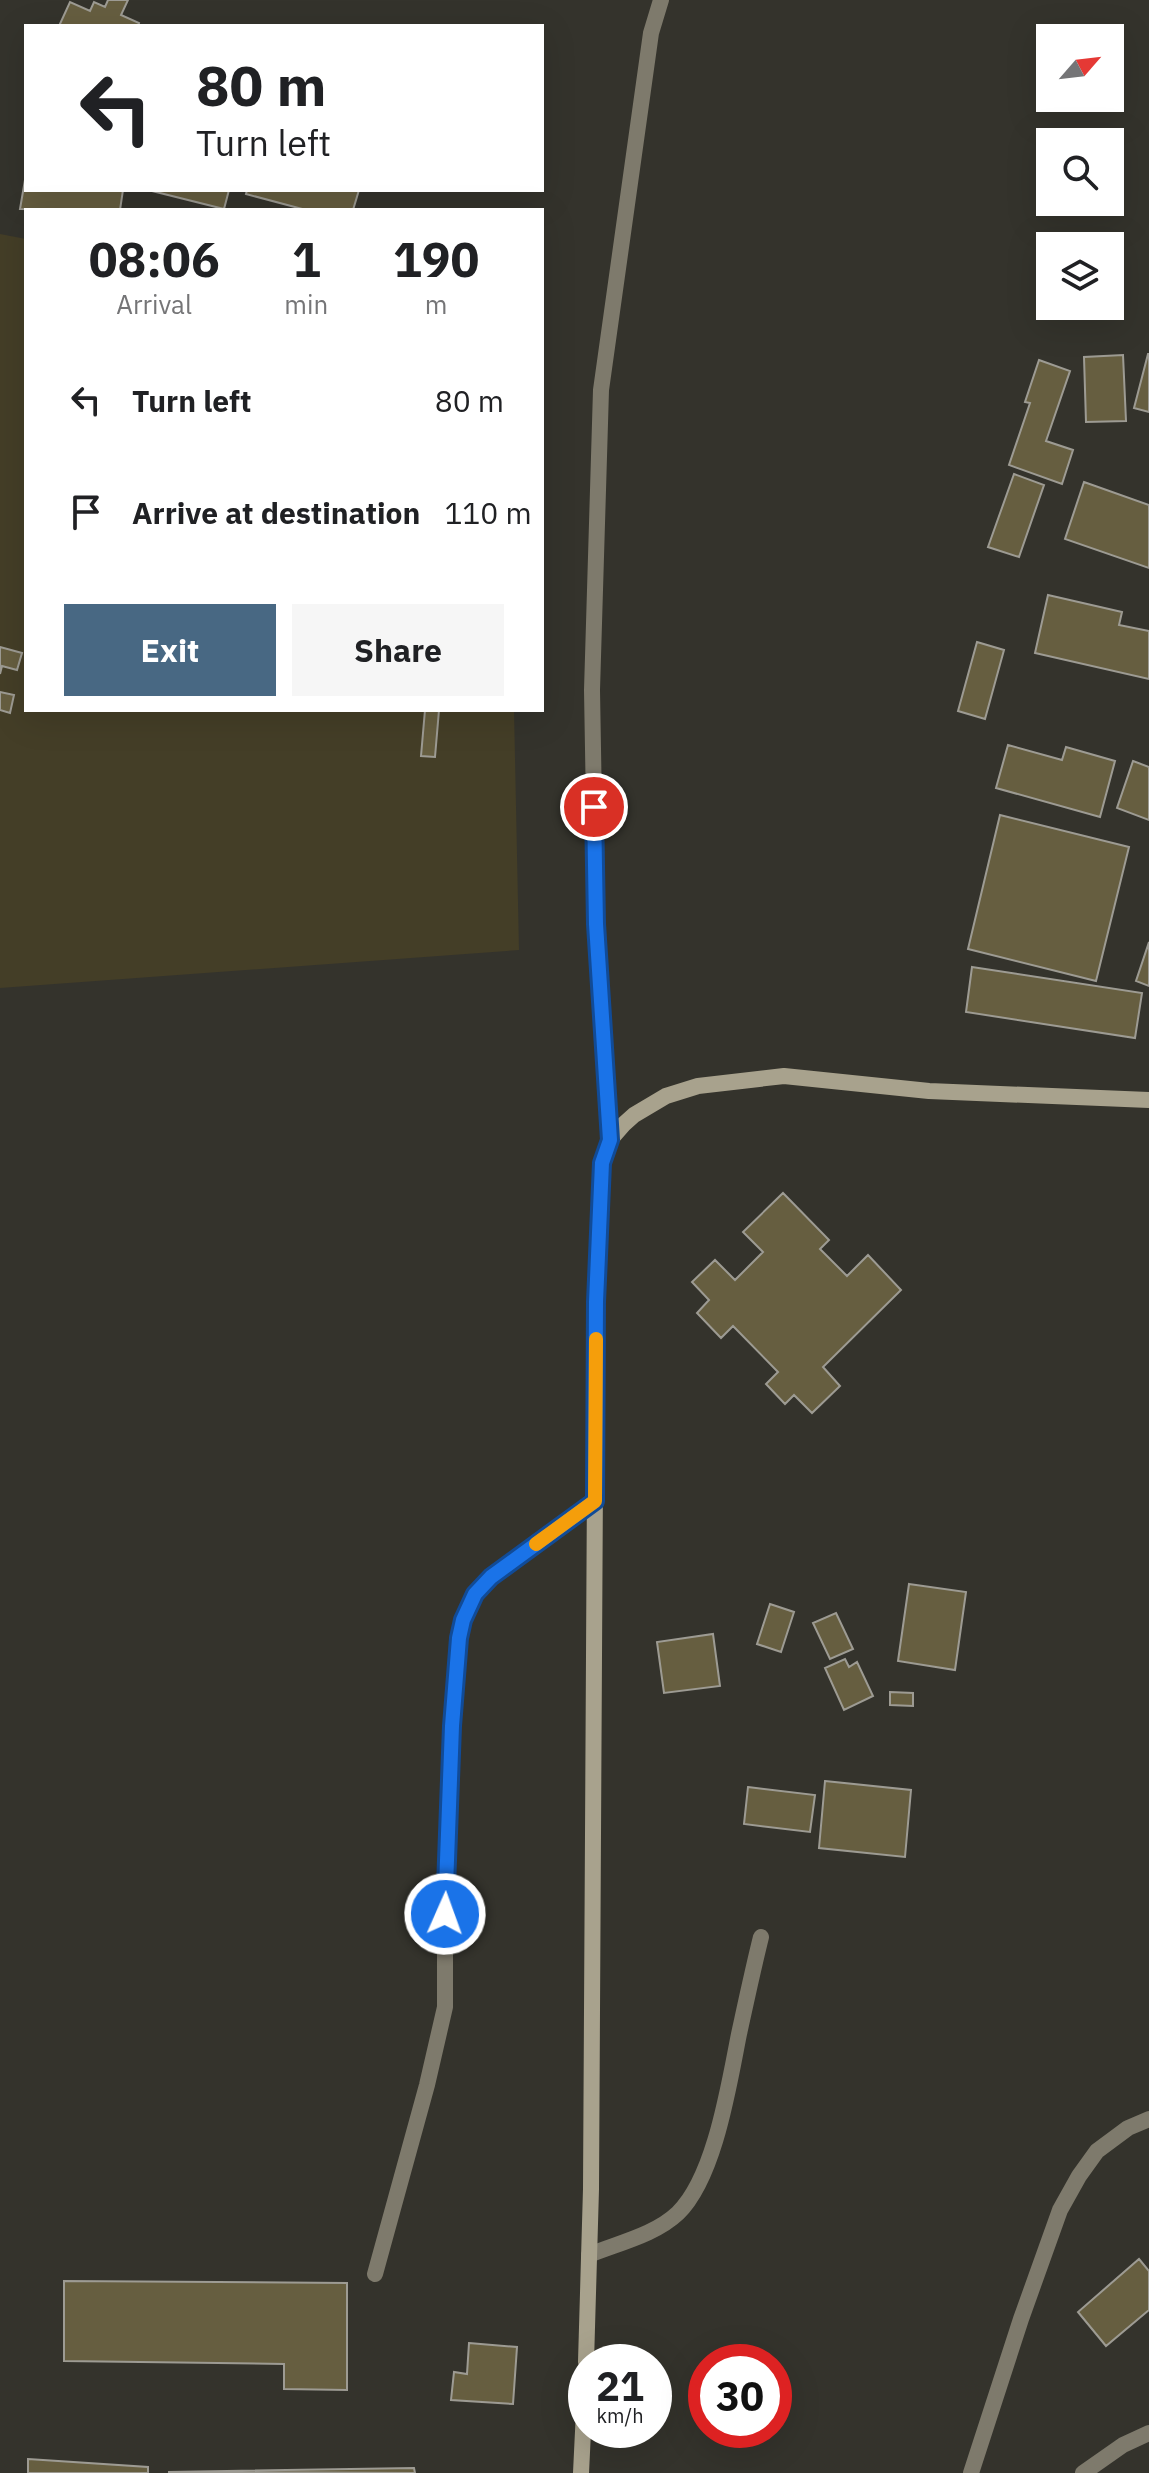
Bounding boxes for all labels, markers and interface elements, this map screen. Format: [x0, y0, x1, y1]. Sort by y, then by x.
north arrow [1036, 24, 1124, 112]
map controls [1036, 24, 1124, 320]
text: 80 m [196, 49, 326, 121]
icon: left [64, 56, 168, 160]
text: Turn left [196, 119, 331, 166]
button: search [1036, 128, 1124, 216]
text: 08:06 [89, 228, 220, 290]
text: 1 [292, 228, 321, 290]
text: 190 [393, 228, 479, 290]
button: layers [1036, 232, 1124, 320]
text: Arrival [116, 287, 192, 321]
text: min [284, 287, 328, 321]
text: m [425, 287, 447, 321]
icon: left [64, 378, 108, 422]
text: Turn left [132, 381, 251, 420]
text: 80 m [435, 381, 504, 420]
icon: arrive [64, 490, 108, 534]
text: Arrive at destination [132, 493, 420, 532]
text: 110 m [444, 493, 532, 532]
button: Exit [64, 604, 276, 696]
button: Share [292, 604, 504, 696]
pin [560, 773, 628, 841]
icon: arrive [572, 785, 616, 829]
position arrow [403, 1872, 487, 1956]
speed limit sign: 30 [688, 2344, 792, 2448]
text: 21 [596, 2360, 644, 2412]
text: km/h [596, 2402, 644, 2429]

